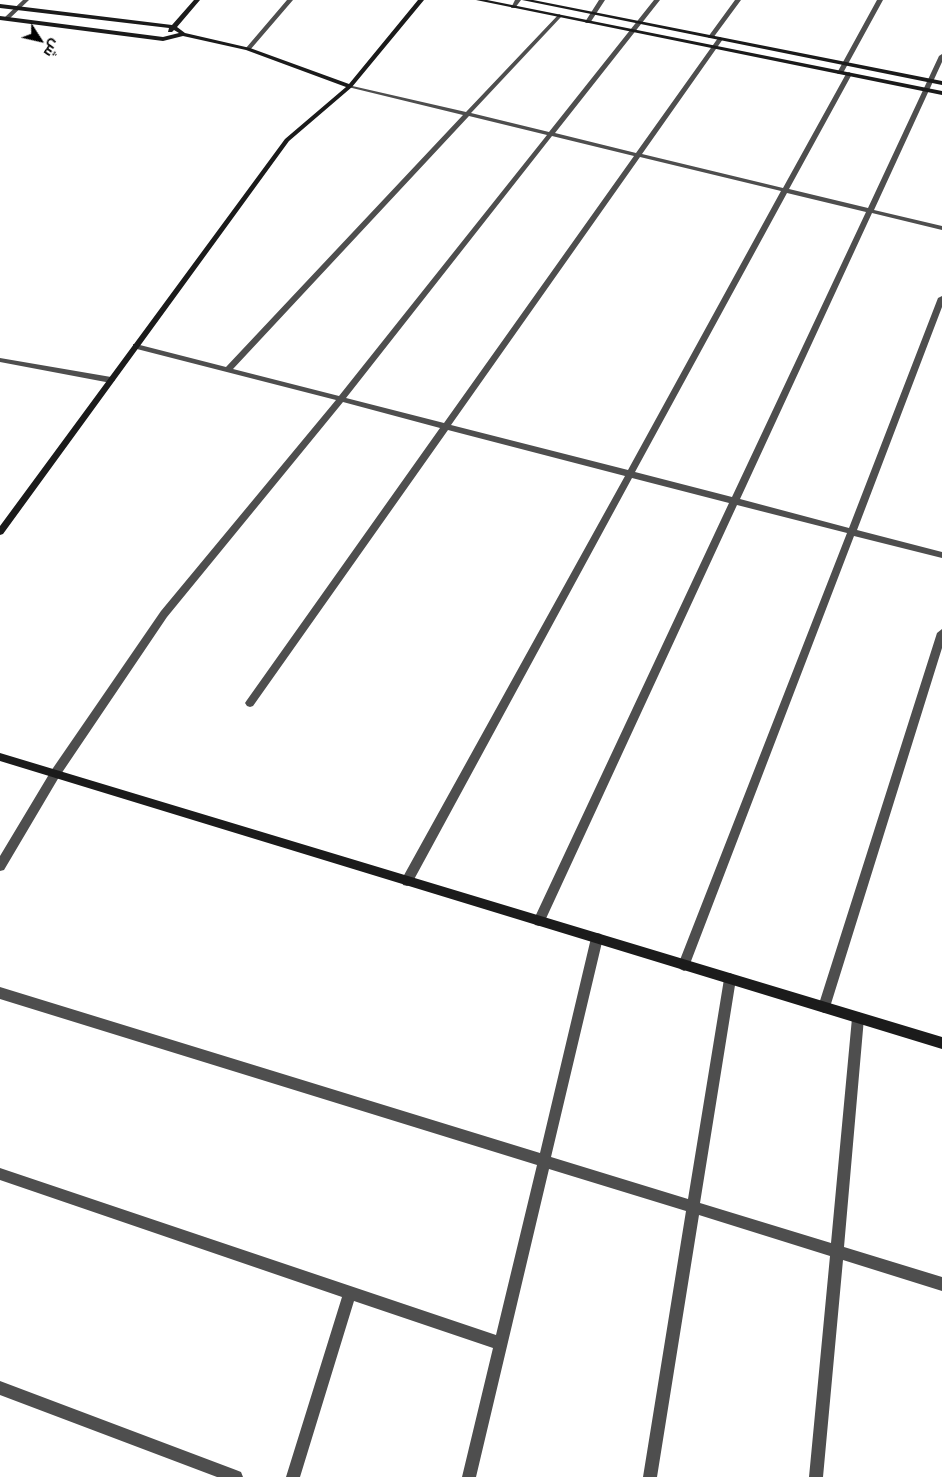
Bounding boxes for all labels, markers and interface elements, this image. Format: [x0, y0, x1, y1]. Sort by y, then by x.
north arrow [15, 15, 65, 65]
text: ش [41, 37, 64, 61]

